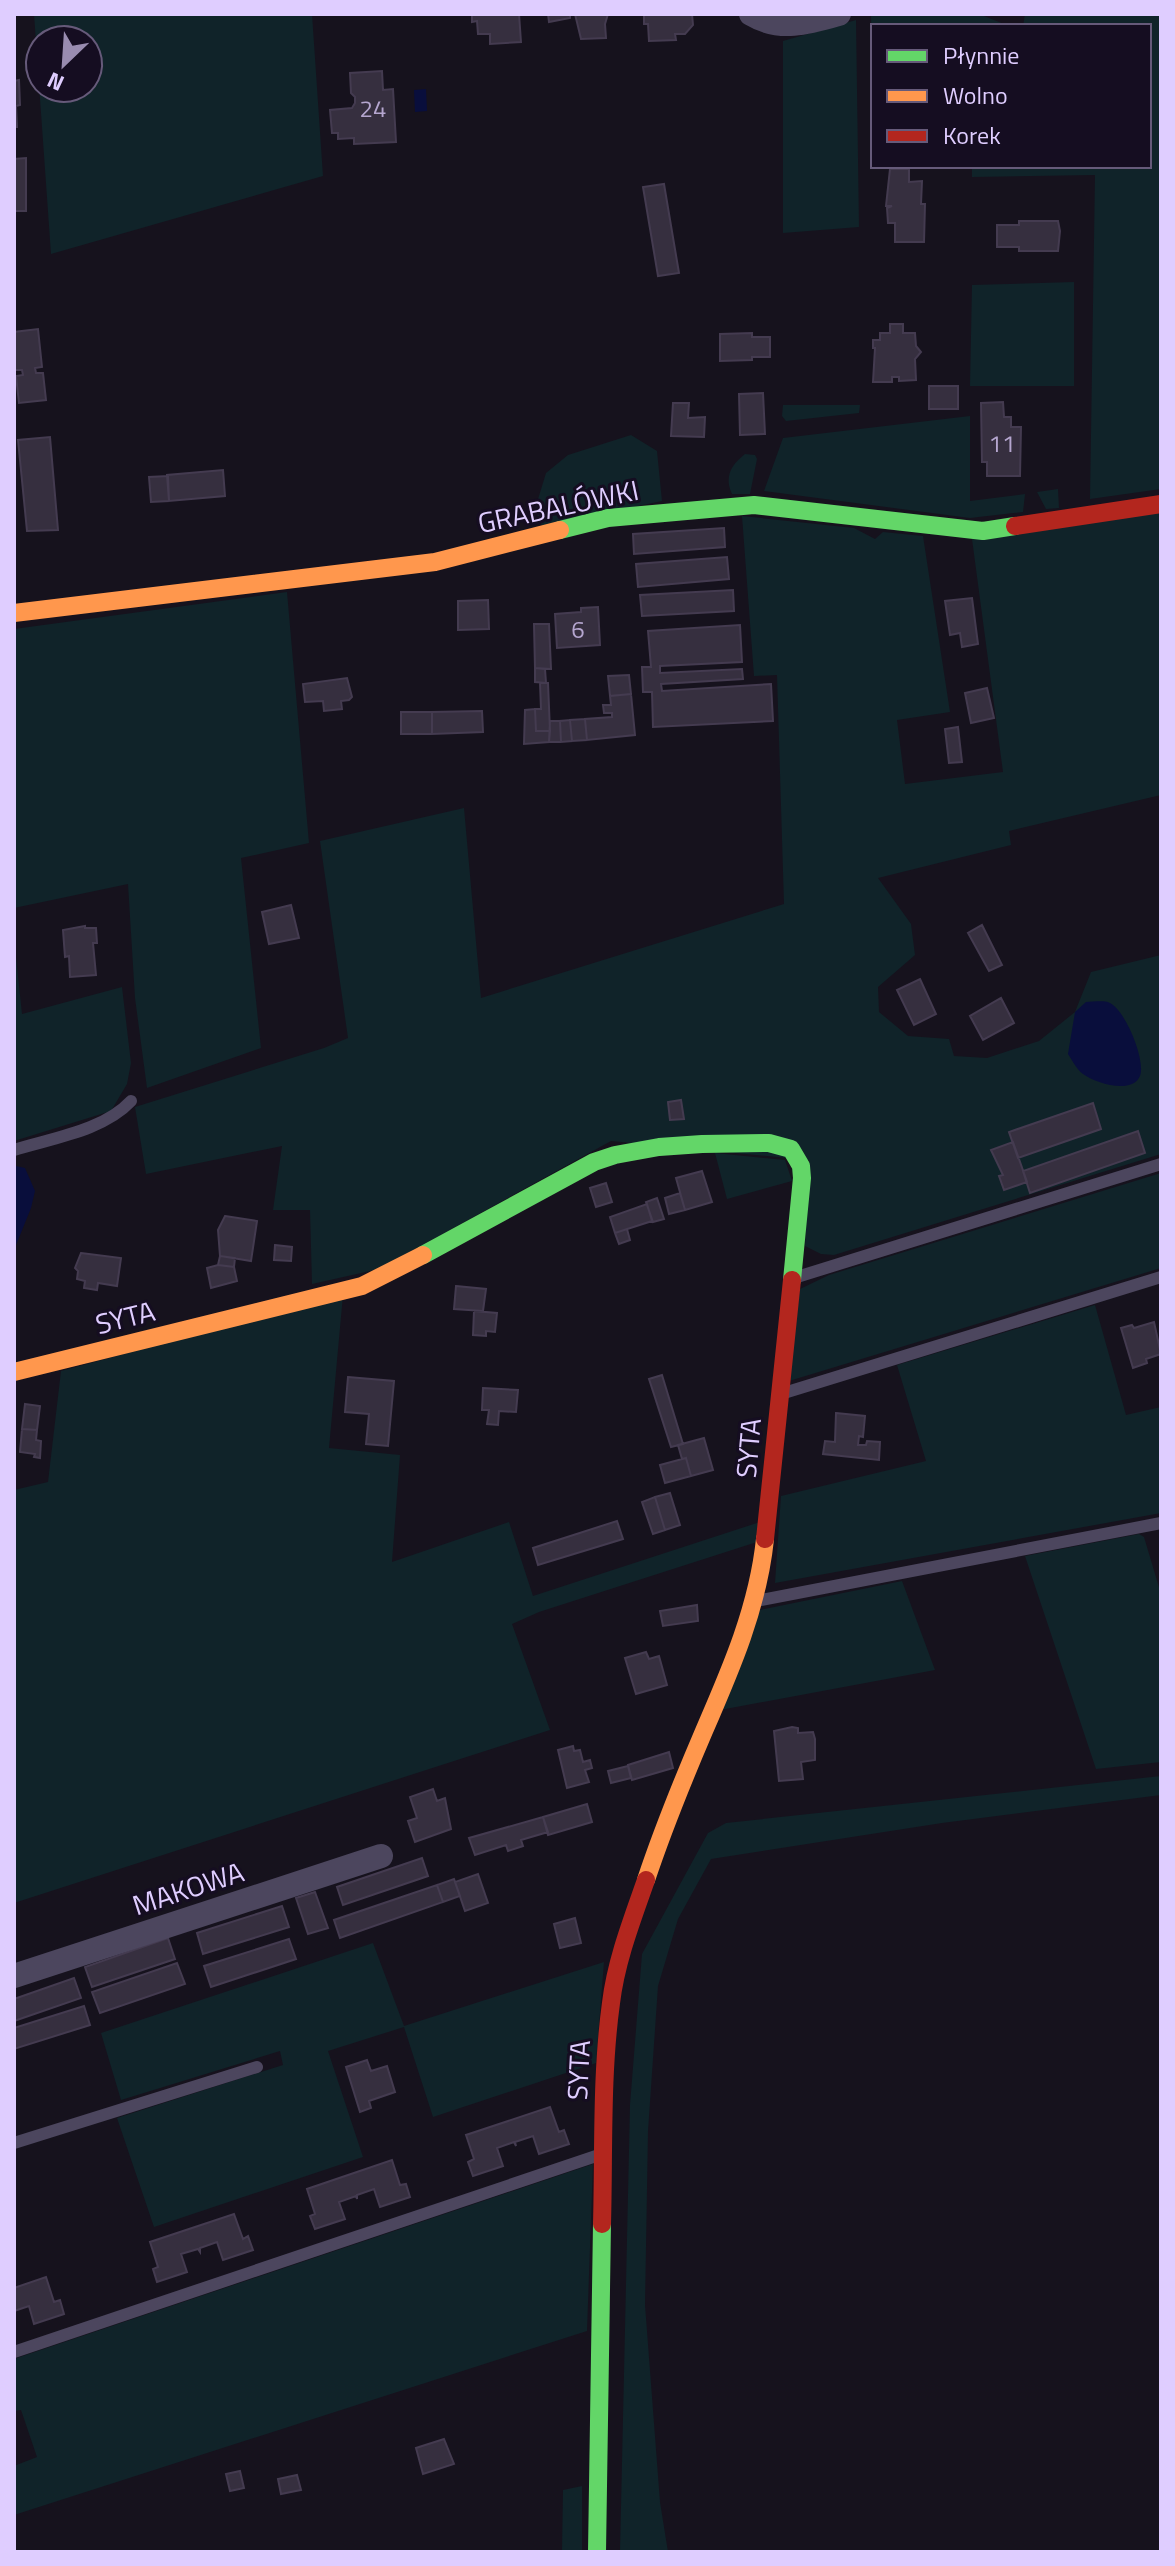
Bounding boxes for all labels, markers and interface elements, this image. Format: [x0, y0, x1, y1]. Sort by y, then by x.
north arrow [24, 24, 104, 104]
legend [871, 24, 1151, 168]
text: Płynnie [943, 37, 1019, 73]
text: N [41, 63, 70, 101]
text: Wolno [943, 77, 1008, 113]
house number: 24 [360, 90, 386, 126]
text: Korek [943, 117, 1001, 153]
house number: 11 [989, 425, 1015, 461]
street label: GRABALÓWKI [474, 468, 642, 544]
house number: 6 [571, 611, 585, 647]
street label: SYTA [91, 1289, 160, 1345]
street label: SYTA [724, 1416, 772, 1480]
street label: MAKOWA [127, 1850, 250, 1926]
street label: SYTA [555, 2039, 601, 2101]

